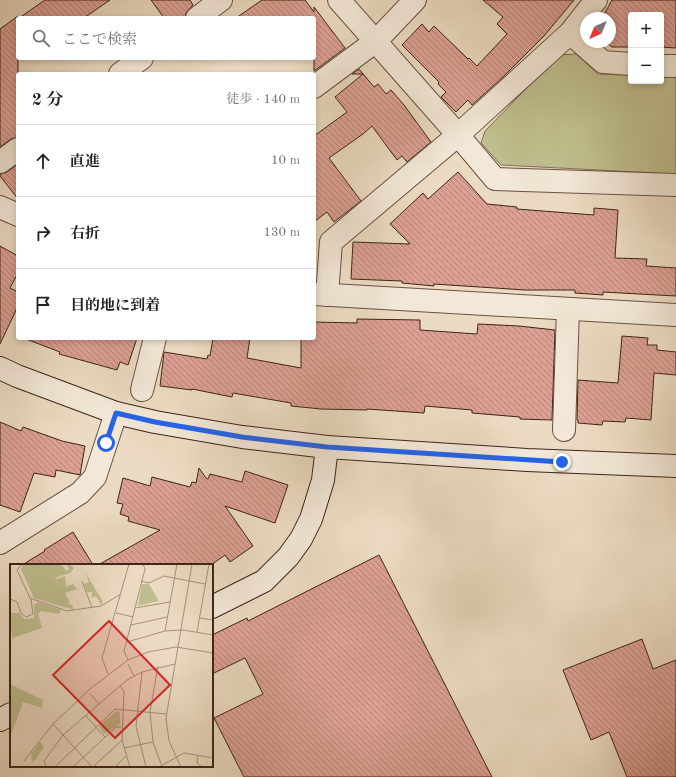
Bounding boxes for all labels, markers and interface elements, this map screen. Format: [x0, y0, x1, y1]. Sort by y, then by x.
north arrow [580, 12, 616, 48]
map controls [628, 12, 664, 84]
button: + [628, 12, 664, 48]
search box [16, 16, 316, 60]
icon: search [30, 27, 52, 49]
text: ここで検索 [62, 33, 137, 48]
button: − [628, 48, 664, 84]
text: 2 分 [32, 92, 64, 109]
text: 徒歩 · 140 m [226, 93, 300, 106]
icon: ahead [32, 150, 54, 172]
text: 10 m [271, 154, 300, 167]
text: 直進 [70, 155, 100, 170]
icon: right [32, 222, 54, 244]
text: 130 m [263, 226, 300, 239]
text: 右折 [70, 227, 100, 242]
icon: arrive [32, 294, 54, 316]
text: 目的地に到着 [70, 299, 160, 314]
route start [97, 434, 115, 452]
route end [553, 453, 571, 471]
inset map [10, 564, 213, 767]

